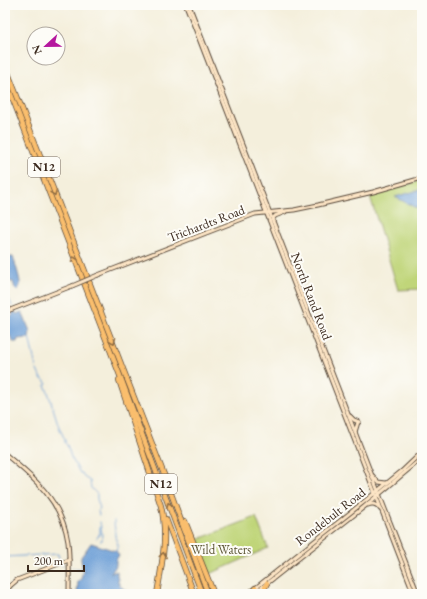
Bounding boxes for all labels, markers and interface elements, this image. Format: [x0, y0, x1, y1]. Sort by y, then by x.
north arrow [26, 26, 66, 66]
text: N [29, 43, 45, 56]
road number: N12 [28, 157, 60, 177]
one-way arrow [50, 189, 58, 196]
street label: Trichardts Road [165, 201, 247, 246]
street label: North Rand Road [287, 250, 336, 343]
one-way arrow [71, 255, 79, 262]
one-way arrow [108, 338, 116, 345]
road number: N12 [145, 474, 177, 494]
street label: Rondebult Road [292, 483, 369, 549]
one-way arrow [165, 502, 173, 509]
park label: Wild Waters [191, 541, 251, 558]
scale bar [28, 547, 84, 573]
one-way arrow [158, 552, 167, 559]
text: 200 m [34, 553, 64, 569]

